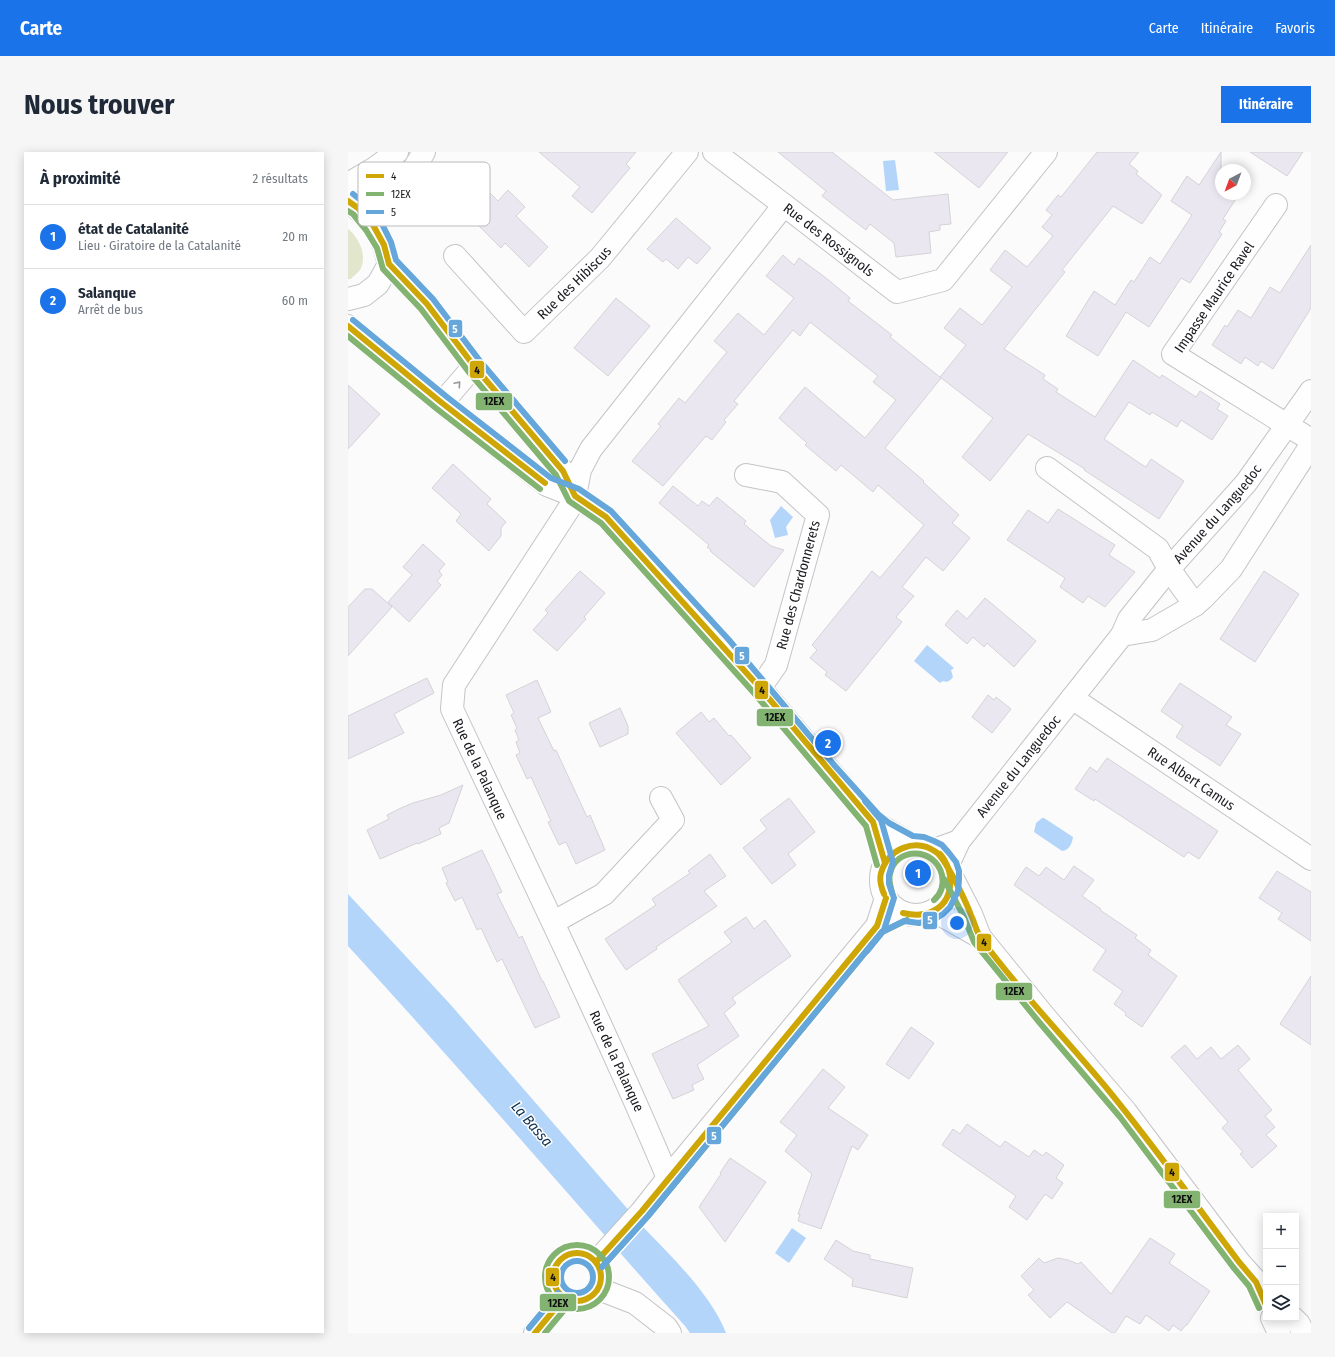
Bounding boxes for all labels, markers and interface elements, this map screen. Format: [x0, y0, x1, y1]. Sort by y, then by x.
text: Carte [20, 17, 62, 40]
text: Carte [1149, 20, 1179, 37]
text: Itinéraire [1201, 20, 1253, 37]
text: Favoris [1275, 20, 1315, 37]
button: Itinéraire [1221, 86, 1311, 123]
text: Nous trouver [24, 88, 175, 121]
legend [358, 162, 490, 226]
north arrow [1215, 164, 1251, 200]
text: À proximité [40, 168, 121, 189]
text: 4 [391, 170, 397, 183]
text: 2 résultats [253, 171, 308, 186]
text: 12EX [391, 188, 411, 201]
street label: Rue des Rossignols [780, 200, 877, 280]
text: 5 [391, 206, 396, 219]
text: état de Catalanité [78, 220, 189, 238]
text: 1 [50, 229, 56, 244]
text: 20 m [282, 229, 308, 244]
text: Lieu · Giratoire de la Catalanité [78, 238, 241, 253]
street label: Impasse Maurice Ravel [1171, 238, 1258, 356]
street label: Rue des Hibiscus [534, 243, 615, 323]
text: Salanque [78, 284, 136, 302]
text: 2 [50, 293, 56, 308]
text: 60 m [282, 293, 308, 308]
text: Arrêt de bus [78, 302, 143, 317]
line badge: 5 [448, 319, 463, 338]
text: 5 [452, 323, 458, 336]
line badge: 4 [469, 360, 485, 379]
text: 4 [474, 364, 480, 377]
one-way arrow [453, 382, 460, 389]
line badge: 12EX [475, 392, 513, 411]
text: 12EX [484, 395, 505, 408]
street label: Avenue du Languedoc [1170, 461, 1265, 567]
street label: Rue des Chardonnerets [773, 519, 824, 652]
line badge: 5 [734, 646, 750, 665]
text: 5 [739, 650, 745, 663]
line badge: 4 [754, 680, 769, 700]
text: 4 [759, 684, 765, 697]
line badge: 12EX [756, 708, 794, 727]
text: 12EX [765, 711, 786, 724]
street label: Avenue du Languedoc [973, 712, 1064, 821]
street label: Rue de la Palanque [449, 716, 510, 823]
pin: 2 [815, 728, 841, 758]
street label: Rue Albert Camus [1144, 744, 1238, 814]
pin: 1 [905, 858, 931, 888]
line badge: 5 [922, 911, 938, 930]
your location [947, 913, 967, 933]
text: 5 [927, 914, 933, 927]
line badge: 4 [976, 933, 992, 952]
text: 4 [981, 936, 987, 949]
line badge: 12EX [995, 982, 1033, 1001]
text: 12EX [1004, 985, 1025, 998]
street label: Rue de la Palanque [586, 1008, 647, 1115]
water label: La Bassa [508, 1098, 557, 1150]
line badge: 5 [706, 1126, 722, 1145]
text: 5 [711, 1130, 717, 1143]
line badge: 4 [1164, 1162, 1180, 1182]
text: 4 [1169, 1166, 1175, 1179]
line badge: 12EX [1163, 1190, 1201, 1209]
text: 12EX [1172, 1193, 1193, 1206]
map controls [1263, 1213, 1299, 1321]
button: + [1263, 1213, 1299, 1249]
button: − [1263, 1249, 1299, 1285]
line badge: 4 [545, 1267, 560, 1287]
text: 4 [550, 1271, 556, 1284]
button: layers [1263, 1285, 1299, 1321]
line badge: 12EX [539, 1293, 577, 1312]
text: 12EX [548, 1297, 569, 1310]

